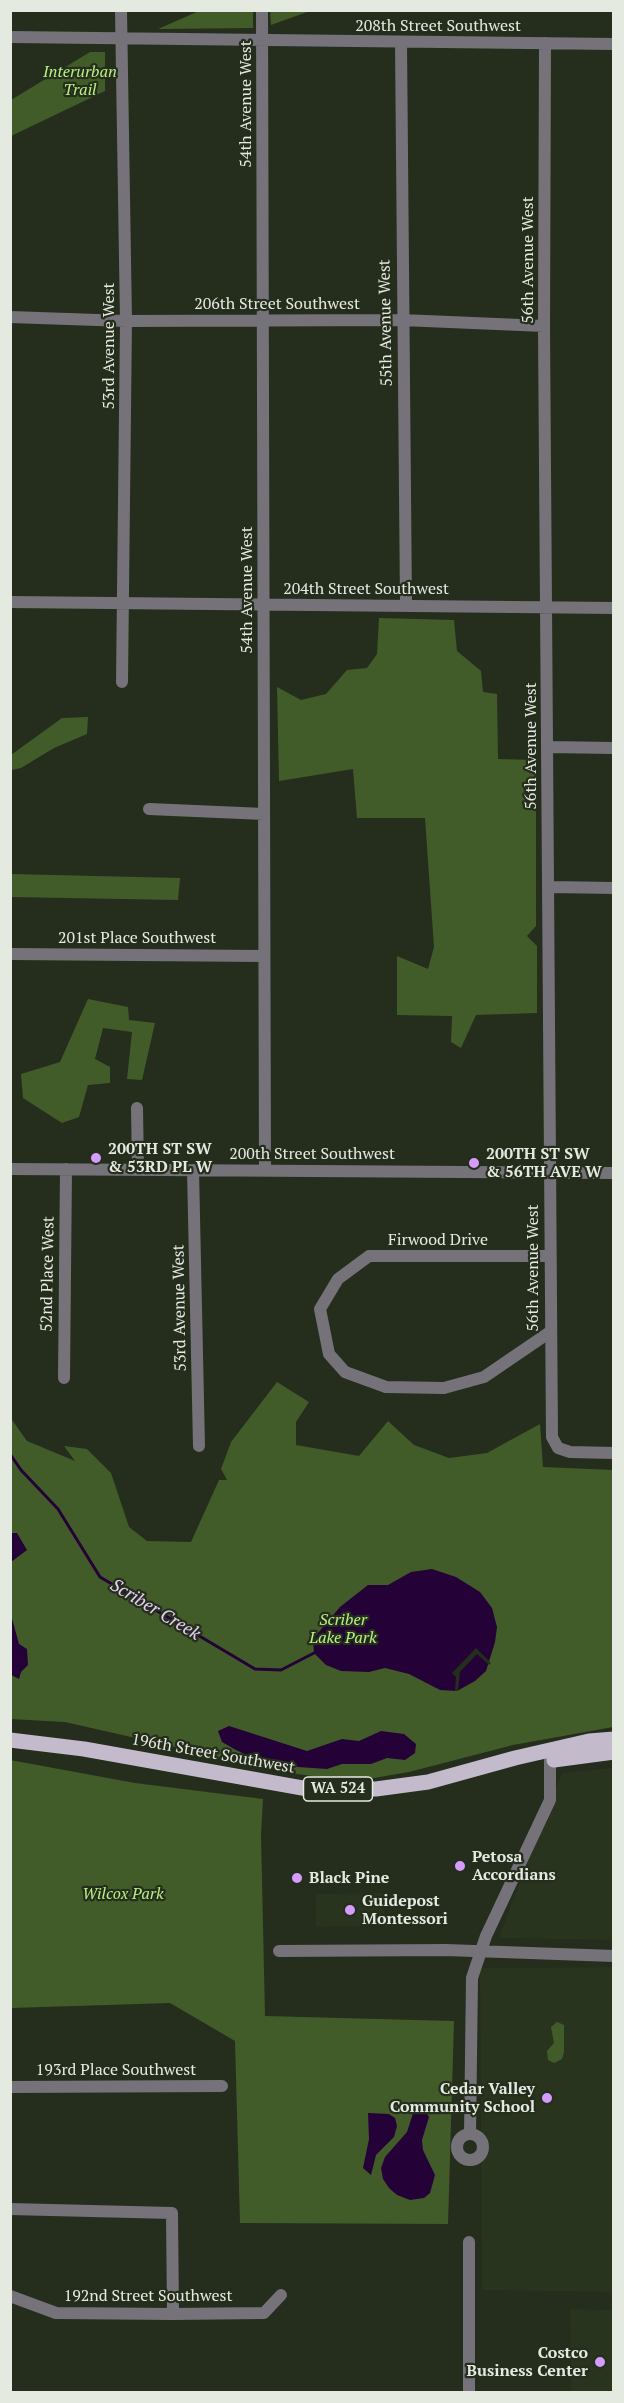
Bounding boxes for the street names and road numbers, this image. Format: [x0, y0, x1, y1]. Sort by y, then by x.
street label: 208th Street Southwest [355, 16, 521, 36]
street label: 54th Avenue West [236, 40, 256, 168]
street label: 56th Avenue West [518, 196, 538, 324]
street label: 55th Avenue West [375, 259, 397, 387]
street label: 53rd Avenue West [99, 282, 119, 410]
street label: 206th Street Southwest [194, 294, 360, 314]
street label: 54th Avenue West [237, 526, 257, 654]
street label: 204th Street Southwest [283, 579, 449, 599]
street label: 56th Avenue West [521, 682, 541, 810]
street label: 201st Place Southwest [58, 928, 216, 948]
street label: 200th Street Southwest [229, 1144, 395, 1164]
street label: 56th Avenue West [523, 1204, 543, 1332]
street label: 52nd Place West [37, 1216, 59, 1332]
street label: Firwood Drive [388, 1230, 488, 1250]
street label: 53rd Avenue West [169, 1244, 191, 1372]
street label: 196th Street Southwest [130, 1730, 296, 1778]
road number: WA 524 [304, 1777, 372, 1801]
street label: 193rd Place Southwest [36, 2060, 196, 2080]
street label: 192nd Street Southwest [64, 2286, 232, 2306]

